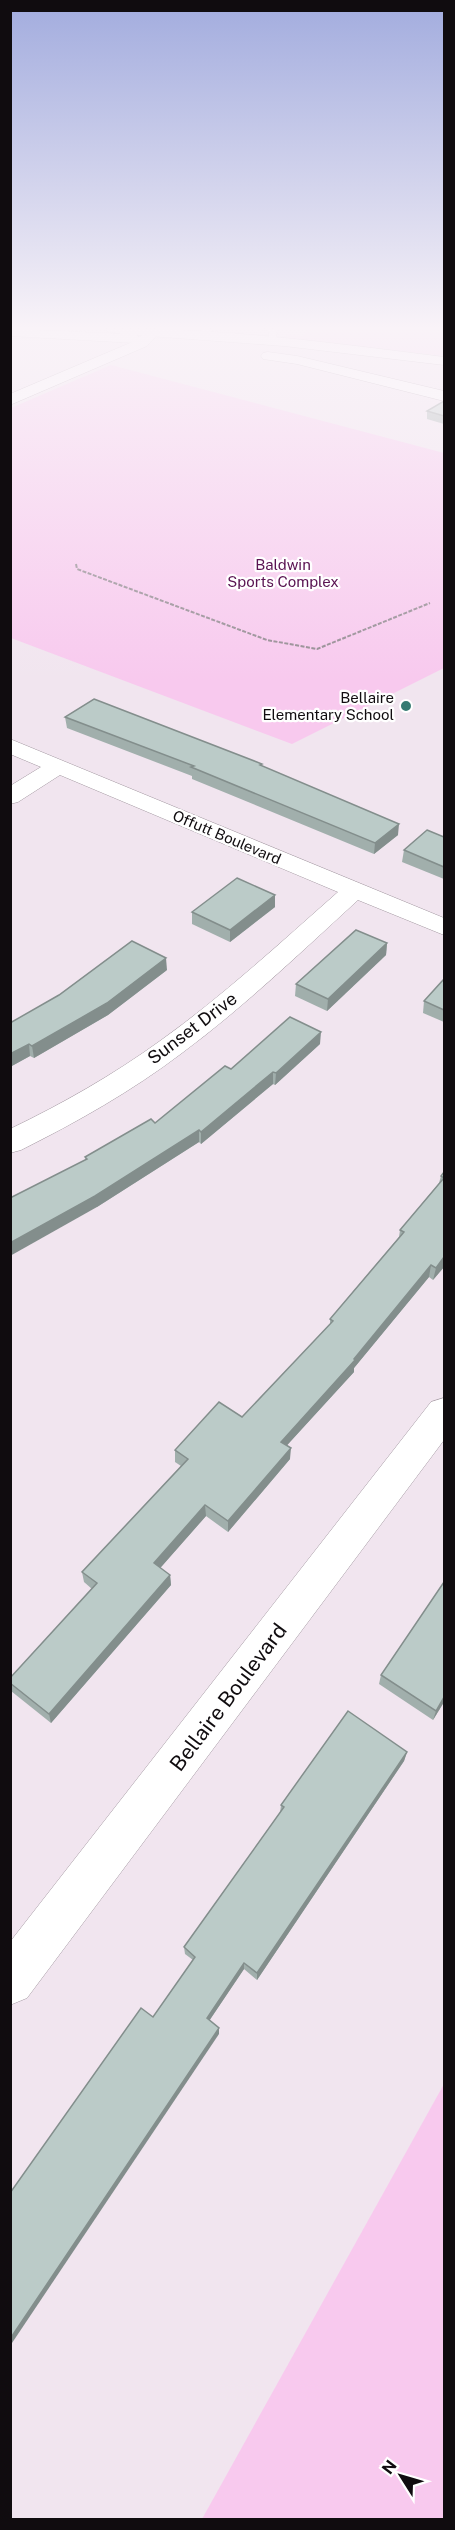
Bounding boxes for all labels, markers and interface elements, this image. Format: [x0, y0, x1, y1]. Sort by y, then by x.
park label: Baldwin Sports Complex [227, 556, 339, 590]
place label: Bellaire Elementary School [262, 689, 394, 723]
marker: Bellaire Elementary School [399, 699, 413, 713]
street label: Offutt Boulevard [170, 807, 284, 867]
street label: Sunset Drive [143, 988, 241, 1068]
street label: Bellaire Boulevard [164, 1618, 292, 1776]
north arrow [371, 2446, 431, 2506]
text: N [378, 2457, 401, 2478]

